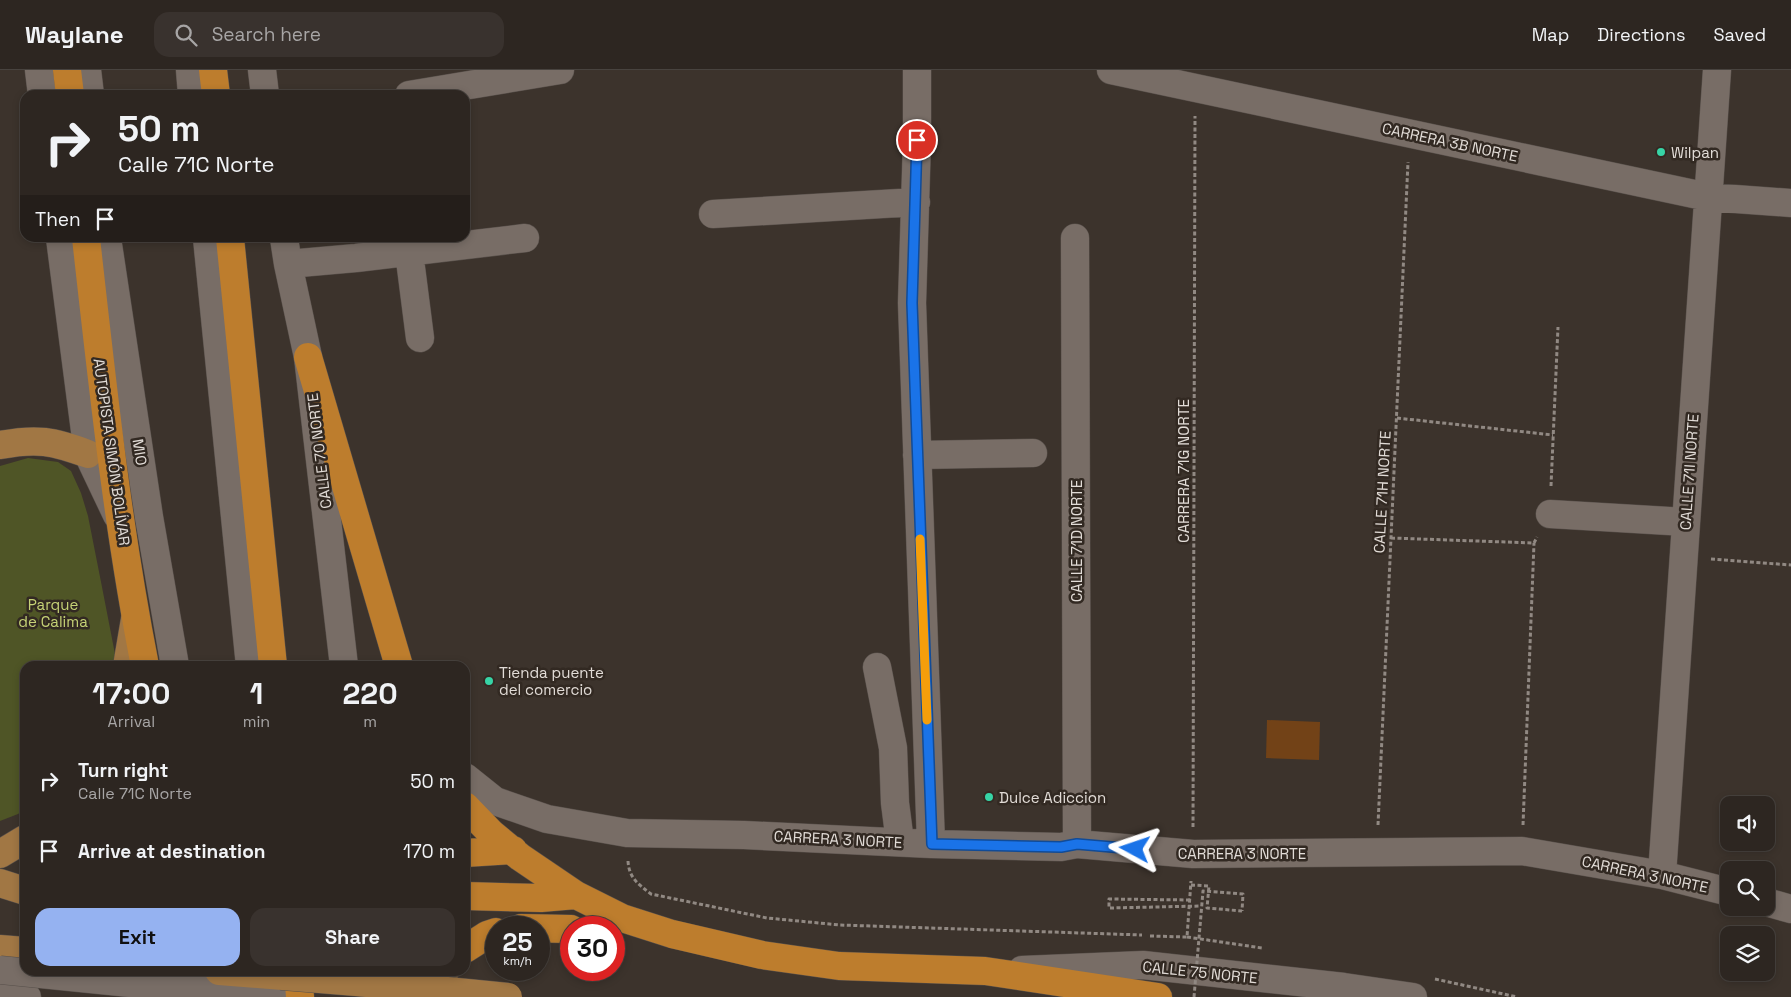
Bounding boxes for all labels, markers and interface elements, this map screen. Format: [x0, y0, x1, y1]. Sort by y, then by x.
search box [154, 12, 504, 57]
text: Waylane [25, 19, 124, 50]
icon: search [172, 21, 200, 49]
text: Search here [212, 22, 321, 47]
text: Map [1532, 23, 1569, 46]
text: Directions [1597, 23, 1686, 46]
text: Saved [1714, 23, 1766, 46]
text: 50 m [118, 107, 200, 151]
icon: right [35, 110, 100, 175]
street label: CARRERA 3B NORTE [1380, 118, 1520, 166]
pin [896, 119, 938, 161]
icon: arrive [903, 126, 931, 154]
place label: Wilpan [1671, 143, 1719, 162]
marker: Wilpan [1655, 146, 1667, 158]
text: Calle 71C Norte [118, 150, 275, 178]
icon: arrive [91, 205, 119, 233]
text: Then [35, 207, 81, 232]
street label: AUTOPISTA SIMÓN BOLÍVAR [89, 357, 135, 547]
street label: CALLE 70 NORTE [302, 392, 336, 510]
street label: CARRERA 71G NORTE [1174, 399, 1193, 543]
street label: CALLE 71I NORTE [1675, 413, 1703, 531]
street label: CALLE 71H NORTE [1369, 430, 1395, 554]
street label: MIO [129, 437, 151, 467]
street label: CALLE 71D NORTE [1067, 480, 1086, 602]
park label: Parque de Calima [18, 595, 88, 631]
place label: Tienda puente del comercio [499, 663, 604, 699]
text: 17:00 [92, 674, 170, 713]
text: 1 [250, 674, 263, 713]
text: 220 [343, 674, 398, 713]
marker: Tienda puente del comercio [483, 675, 495, 687]
text: Arrival [108, 711, 155, 732]
text: min [243, 711, 270, 732]
text: m [363, 711, 377, 732]
text: Turn right [78, 758, 168, 783]
icon: right [35, 767, 63, 795]
text: 50 m [410, 769, 455, 794]
text: Calle 71C Norte [78, 783, 192, 804]
place label: Dulce Adiccion [999, 788, 1106, 807]
marker: Dulce Adiccion [983, 791, 995, 803]
map controls [1720, 796, 1775, 981]
button: sound [1720, 796, 1775, 851]
position arrow [1108, 822, 1160, 874]
street label: CARRERA 3 NORTE [773, 826, 903, 852]
icon: arrive [35, 837, 63, 865]
text: Arrive at destination [78, 839, 266, 864]
text: 170 m [403, 839, 455, 864]
street label: CARRERA 3 NORTE [1178, 844, 1306, 863]
street label: CARRERA 3 NORTE [1580, 851, 1710, 897]
button: search [1720, 861, 1775, 916]
button: Exit [35, 908, 240, 966]
button: Share [250, 908, 455, 966]
speed limit sign: 30 [560, 916, 625, 981]
text: 25 [503, 926, 532, 958]
button: layers [1720, 926, 1775, 981]
text: km/h [503, 953, 532, 969]
street label: CALLE 75 NORTE [1142, 957, 1258, 987]

